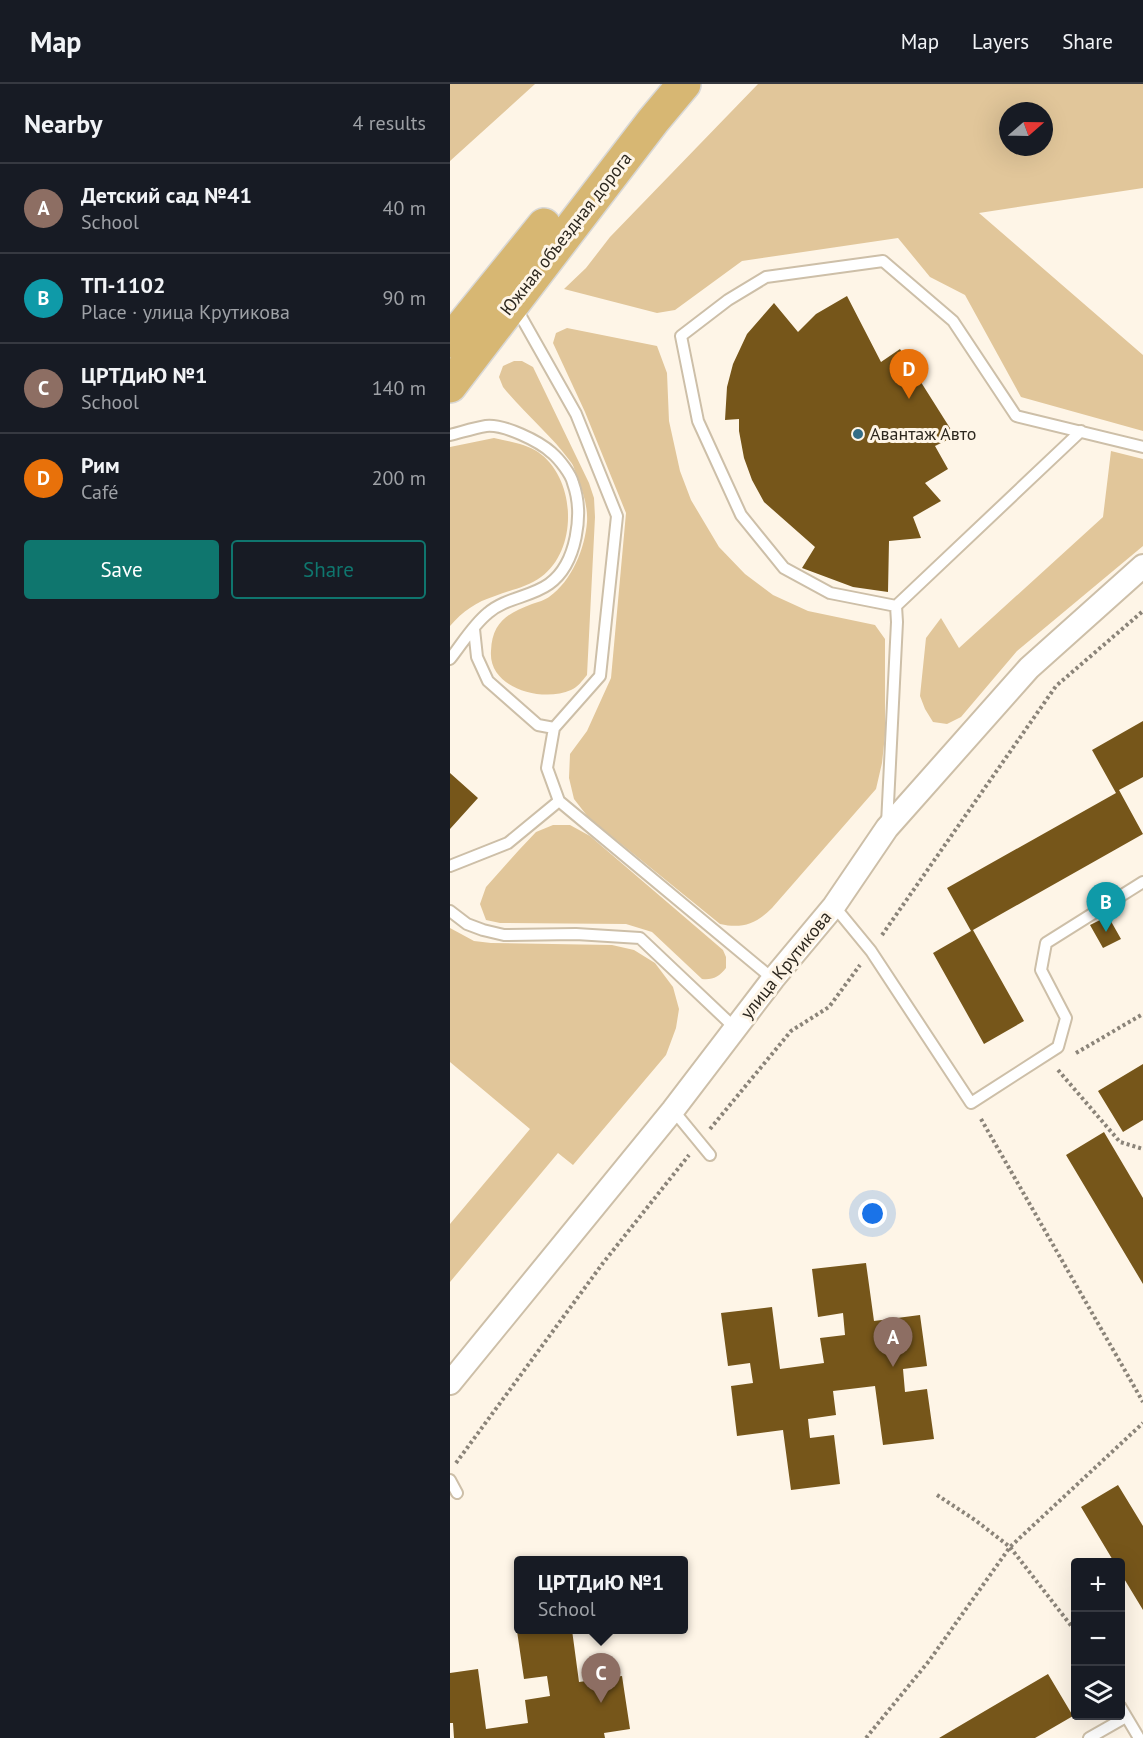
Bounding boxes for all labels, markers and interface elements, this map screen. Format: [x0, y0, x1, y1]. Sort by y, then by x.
text: Map [30, 23, 81, 60]
text: Map [901, 28, 939, 55]
text: Layers [972, 28, 1029, 55]
text: Share [1062, 28, 1113, 55]
north arrow [999, 102, 1053, 156]
text: Nearby [24, 107, 102, 140]
text: 4 results [353, 110, 426, 136]
street label: Южная объездная дорога [495, 147, 637, 320]
text: Детский сад №41 [81, 181, 252, 209]
text: A [37, 195, 50, 221]
text: 40 m [383, 195, 426, 221]
text: School [81, 209, 139, 235]
text: ТП-1102 [81, 271, 165, 299]
text: B [38, 285, 49, 311]
text: 90 m [383, 285, 426, 311]
text: Place · улица Крутикова [81, 299, 290, 325]
pin: D [890, 350, 928, 399]
text: ЦРТДиЮ №1 [81, 361, 208, 389]
text: C [38, 375, 49, 401]
text: 140 m [372, 375, 426, 401]
text: School [81, 389, 139, 415]
place label: Авантаж Авто [870, 422, 976, 445]
marker: Авантаж Авто [851, 427, 865, 441]
text: Рим [81, 451, 120, 479]
text: D [37, 465, 50, 491]
text: 200 m [372, 465, 426, 491]
text: Café [81, 479, 118, 505]
button: Save [24, 540, 219, 599]
button: Share [231, 540, 426, 599]
pin: B [1086, 882, 1126, 932]
street label: улица Крутикова [735, 906, 836, 1023]
your location [858, 1199, 887, 1228]
pin: A [874, 1318, 912, 1367]
popup [514, 1556, 688, 1634]
map controls [1071, 1558, 1125, 1720]
button: + [1071, 1558, 1125, 1612]
text: ЦРТДиЮ №1 [538, 1568, 664, 1596]
text: School [538, 1596, 596, 1622]
button: − [1071, 1612, 1125, 1666]
pin: C [582, 1654, 620, 1703]
button: layers [1071, 1666, 1125, 1720]

